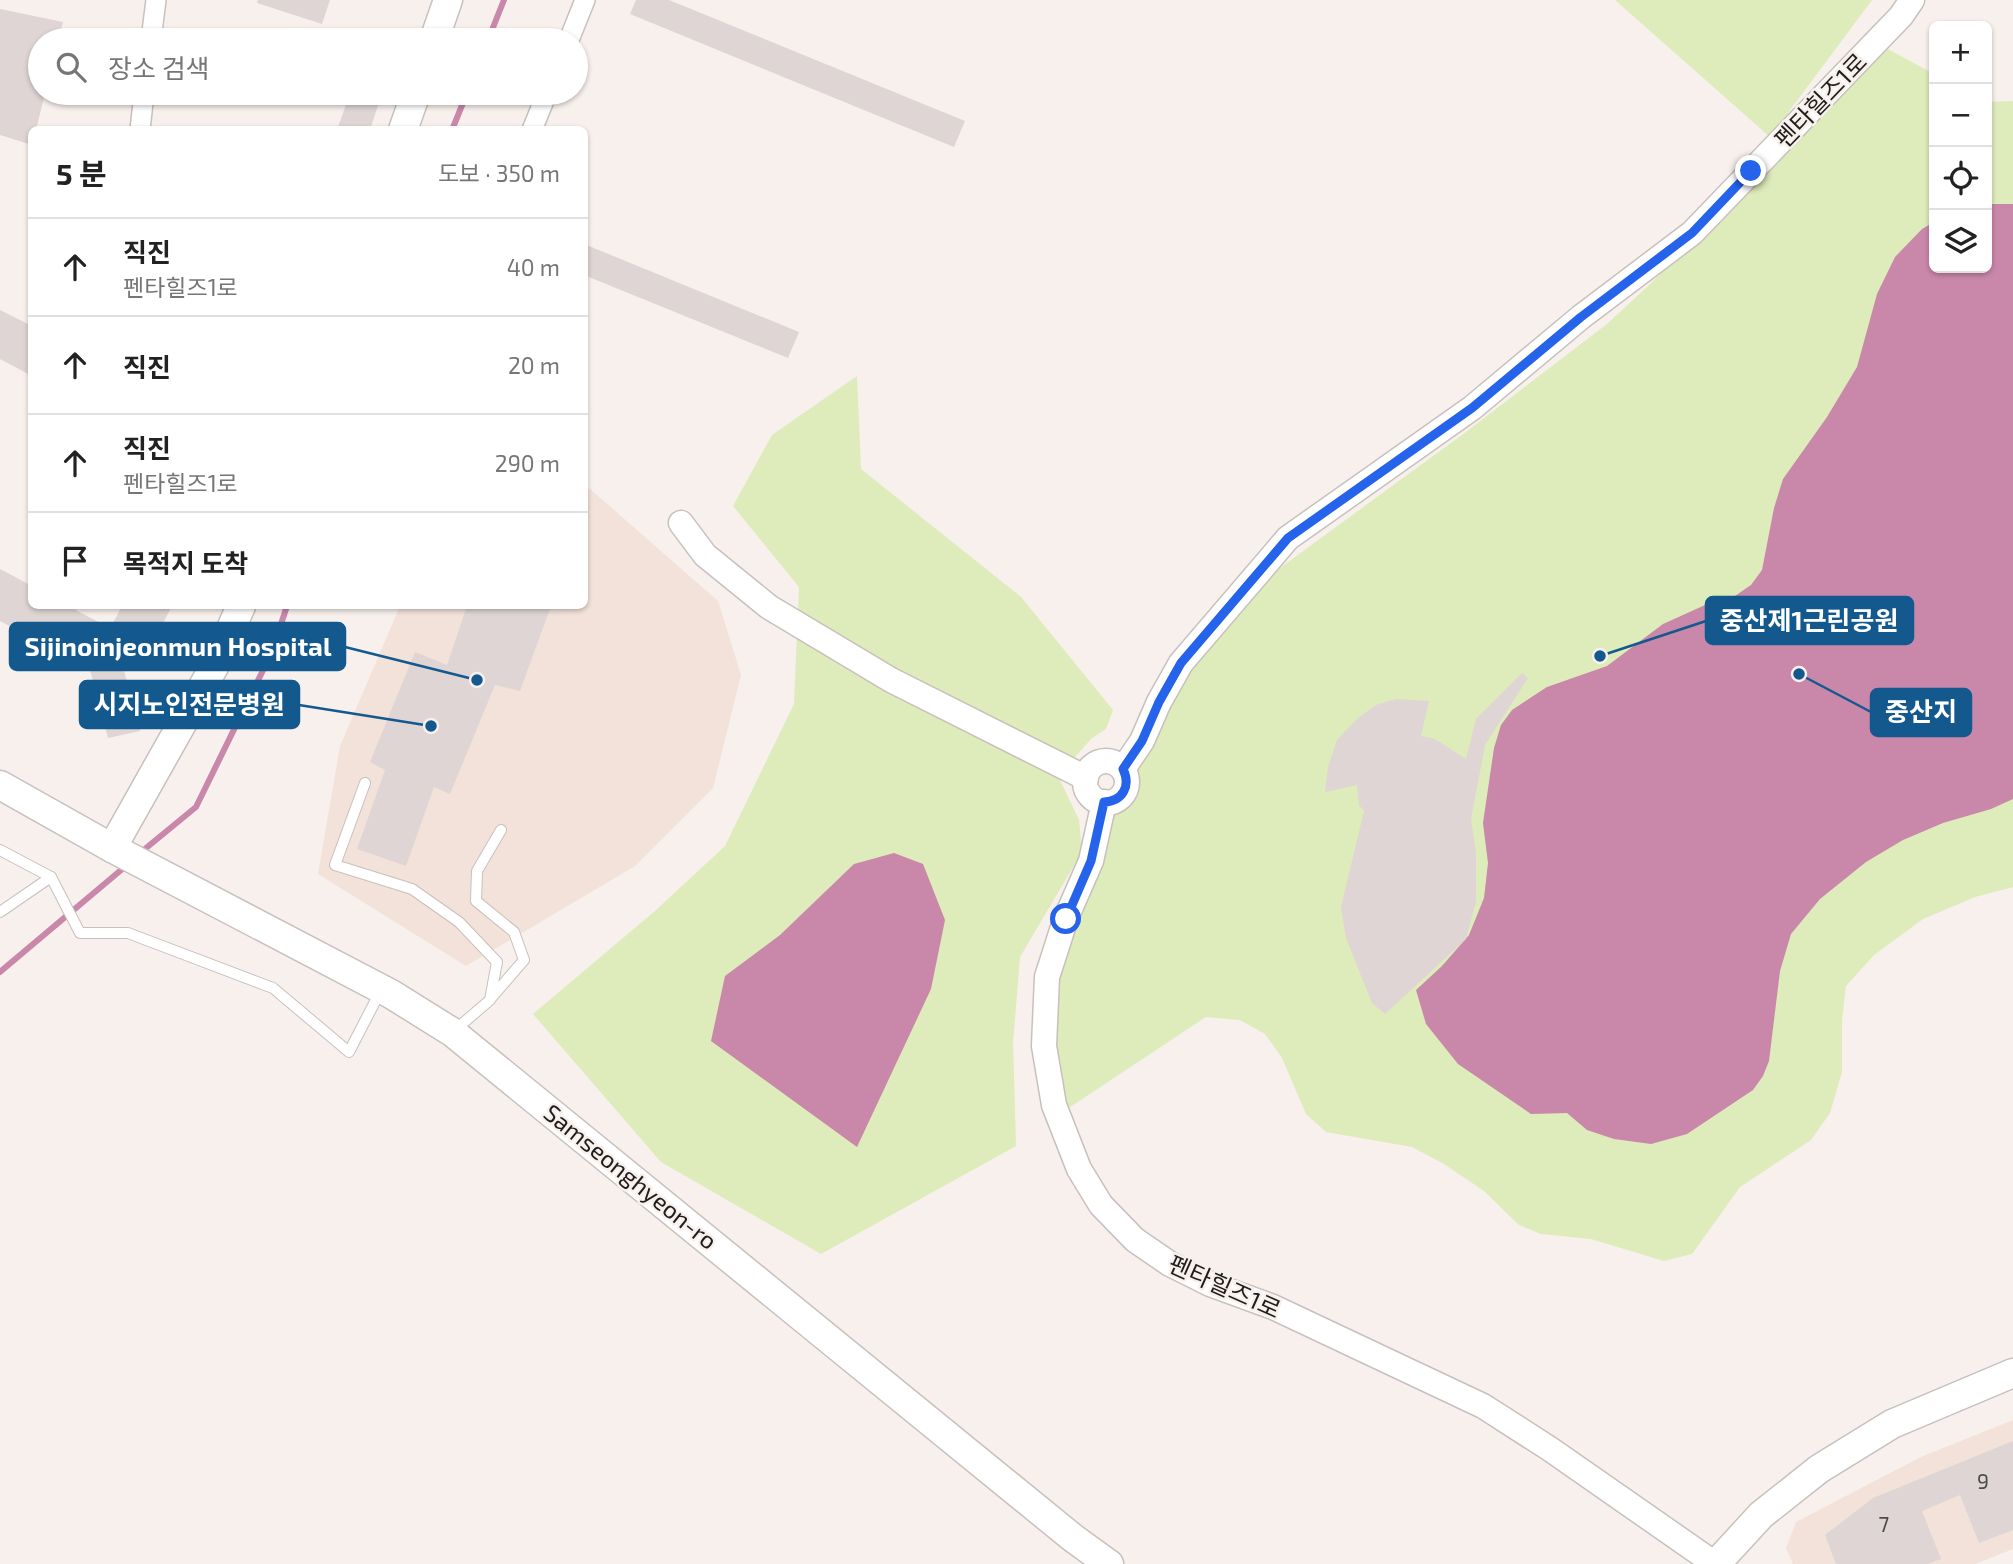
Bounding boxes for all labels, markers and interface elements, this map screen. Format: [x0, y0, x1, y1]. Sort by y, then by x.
map controls [1929, 21, 1992, 273]
button: + [1929, 21, 1992, 84]
search box [28, 28, 588, 105]
street label: 펜타힐즈1로 [1768, 47, 1872, 153]
icon: search [52, 48, 90, 86]
text: 장소 검색 [108, 52, 209, 83]
button: − [1929, 84, 1992, 147]
button: locate [1929, 147, 1992, 210]
text: 5 분 [56, 155, 107, 191]
route end [1735, 155, 1766, 186]
text: 도보 · 350 m [438, 159, 560, 187]
button: layers [1929, 210, 1992, 273]
text: 직진 [123, 236, 171, 267]
icon: ahead [56, 248, 94, 286]
text: 40 m [507, 253, 560, 281]
text: 펜타힐즈1로 [123, 273, 238, 301]
icon: ahead [56, 346, 94, 384]
text: 직진 [123, 351, 171, 382]
text: 20 m [508, 351, 560, 379]
text: 직진 [123, 432, 171, 463]
icon: ahead [56, 444, 94, 482]
text: 290 m [495, 449, 560, 477]
text: 펜타힐즈1로 [123, 469, 238, 497]
icon: arrive [56, 542, 94, 580]
text: 목적지 도착 [123, 547, 248, 578]
callout: 중산제1근린공원 [1706, 597, 1913, 644]
text: 중산제1근린공원 [1720, 604, 1898, 635]
callout: Sijinoinjeonmun Hospital [10, 623, 345, 670]
text: Sijinoinjeonmun Hospital [25, 630, 332, 661]
callout: 시지노인전문병원 [80, 681, 299, 728]
text: 시지노인전문병원 [93, 688, 285, 719]
callout: 중산지 [1871, 689, 1971, 736]
text: 중산지 [1885, 695, 1957, 726]
route start [1050, 903, 1081, 934]
street label: Samseonghyeon-ro [539, 1097, 723, 1255]
street label: 펜타힐즈1로 [1164, 1248, 1286, 1324]
house number: 9 [1977, 1468, 1989, 1493]
house number: 7 [1879, 1511, 1890, 1536]

